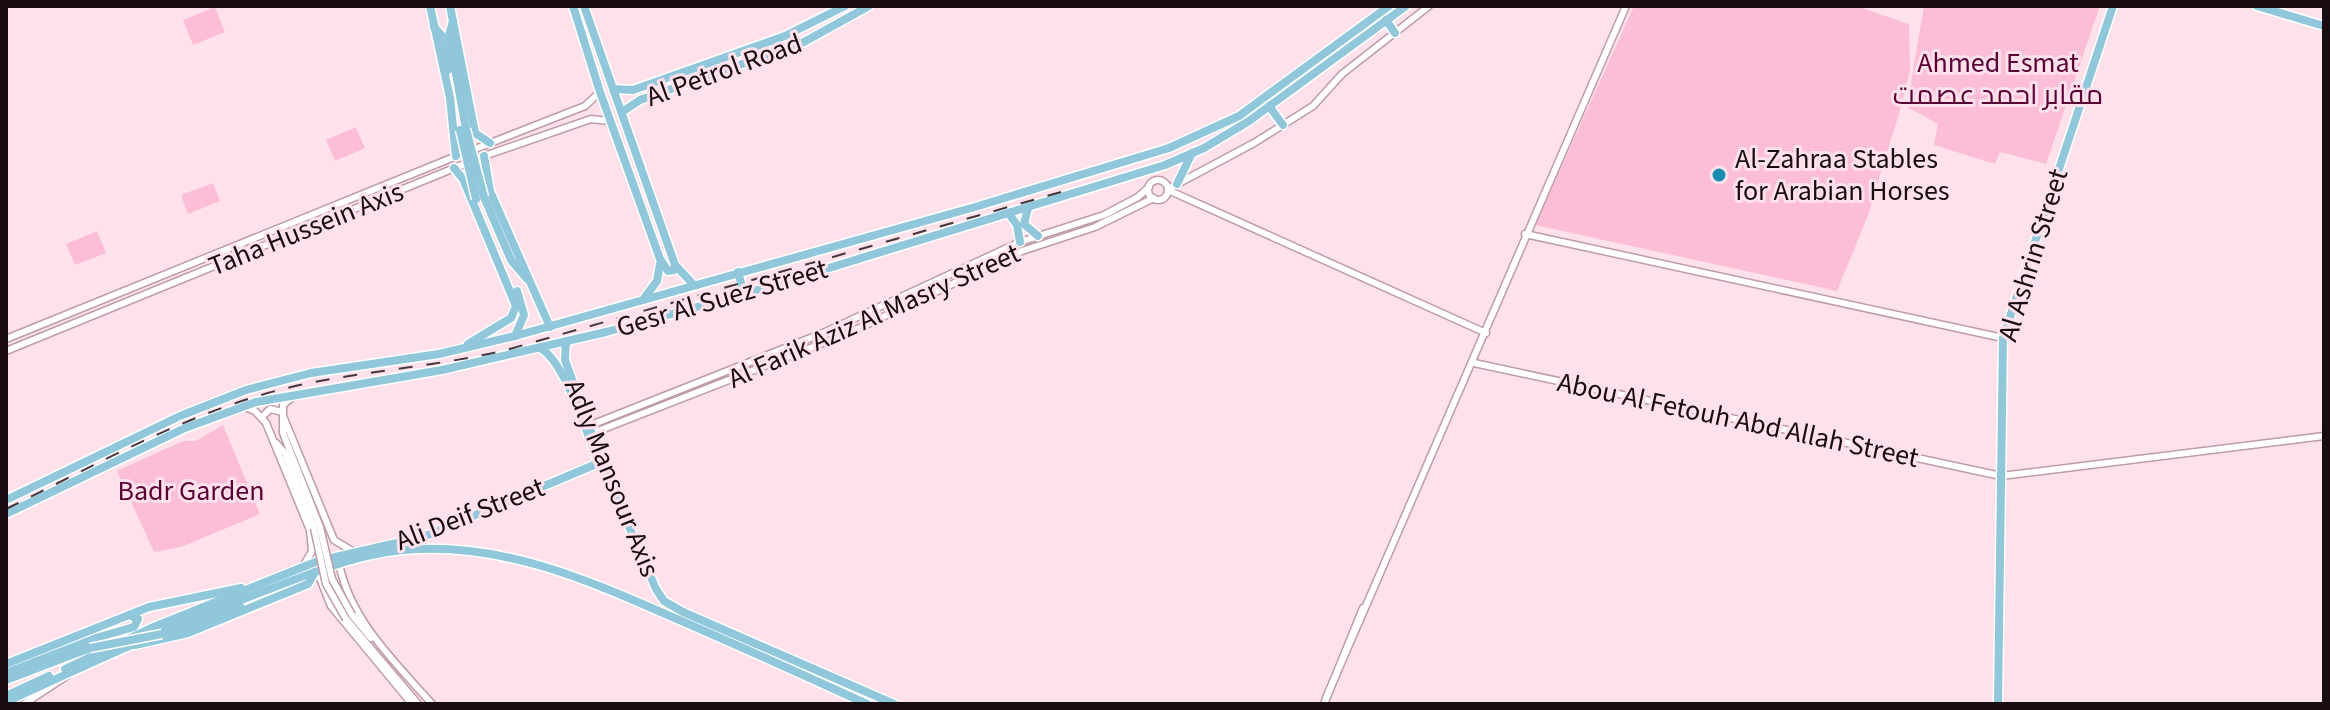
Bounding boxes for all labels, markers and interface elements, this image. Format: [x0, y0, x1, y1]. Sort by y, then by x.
street label: Al Petrol Road [640, 23, 808, 117]
park label: Ahmed Esmat مقابر احمد عصمت [1893, 43, 2103, 115]
place label: Al-Zahraa Stables for Arabian Horses [1735, 139, 1950, 211]
street label: Al Ashrin Street [1988, 163, 2078, 346]
marker: Al-Zahraa Stables for Arabian Horses [1710, 166, 1728, 184]
street label: Taha Hussein Axis [203, 172, 409, 286]
street label: Al Farik Aziz Al Masry Street [722, 233, 1027, 399]
street label: Gesr Al Suez Street [612, 249, 833, 347]
street label: Abou Al Fetouh Abd Allah Street [1554, 362, 1923, 478]
street label: Adly Mansour Axis [554, 373, 670, 583]
street label: Ali Deif Street [390, 467, 551, 561]
park label: Badr Garden [117, 471, 265, 511]

